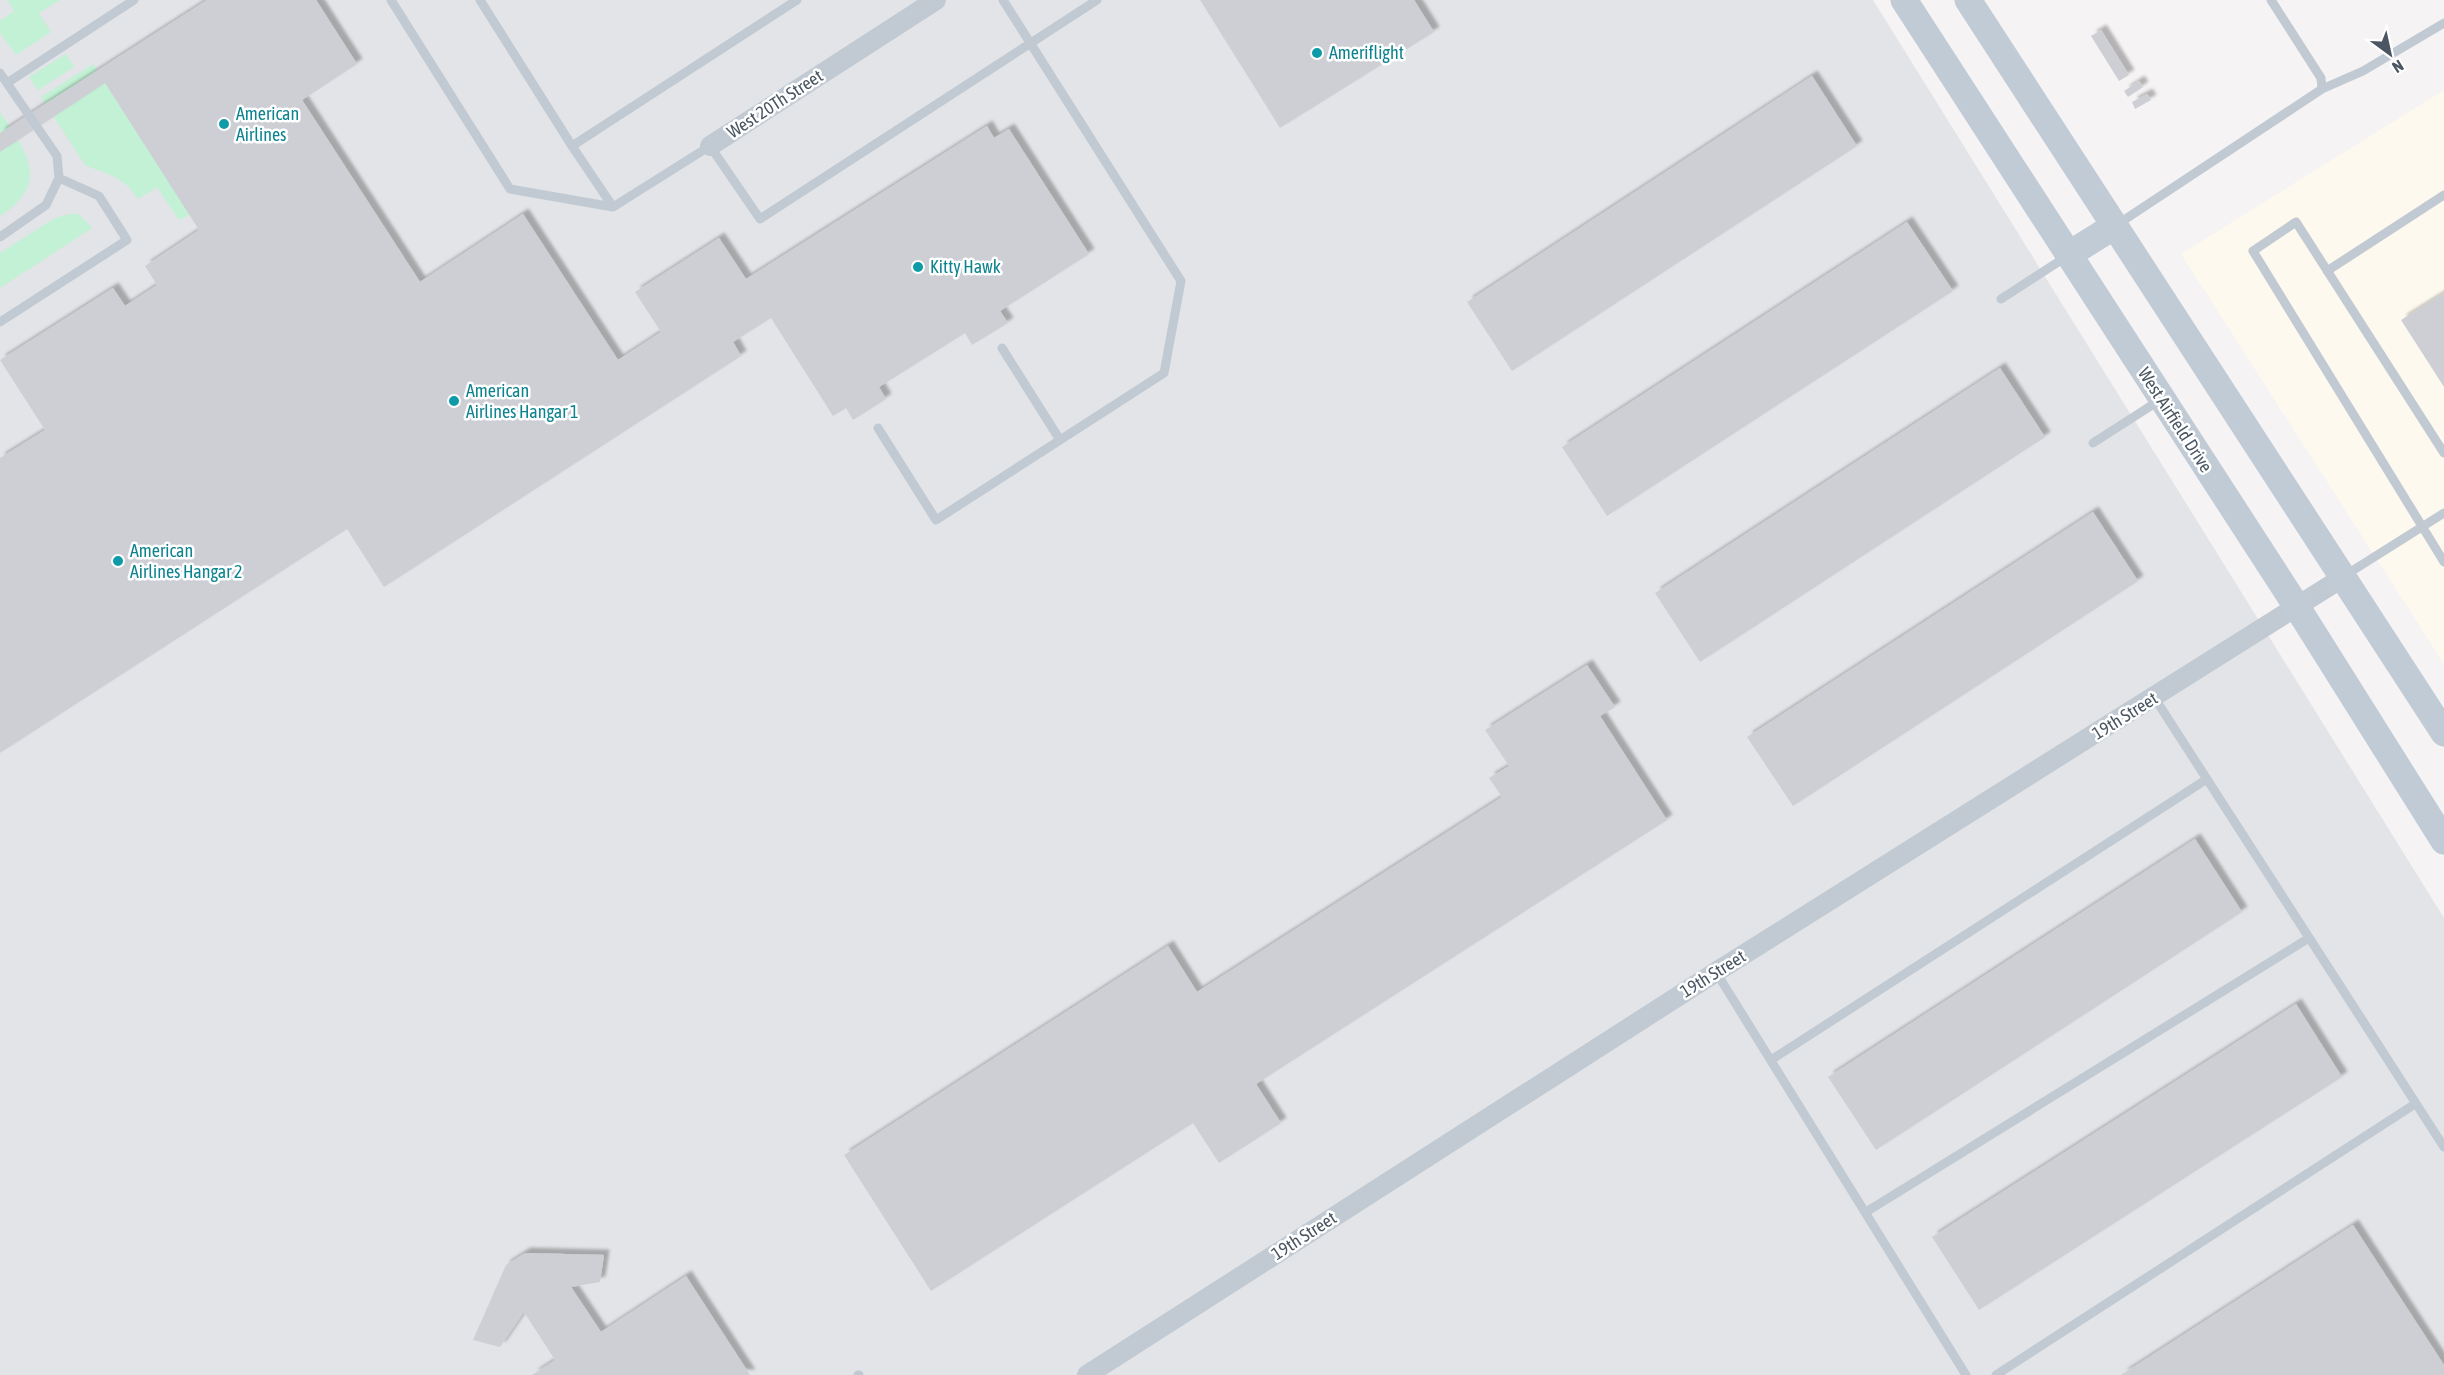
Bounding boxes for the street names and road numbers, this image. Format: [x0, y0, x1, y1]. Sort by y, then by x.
street label: West 20Th Street [723, 65, 827, 142]
street label: West Airfield Drive [2134, 363, 2217, 476]
street label: 19th Street [2088, 687, 2161, 744]
street label: 19th Street [1676, 945, 1749, 1002]
street label: 19th Street [1267, 1207, 1340, 1264]

